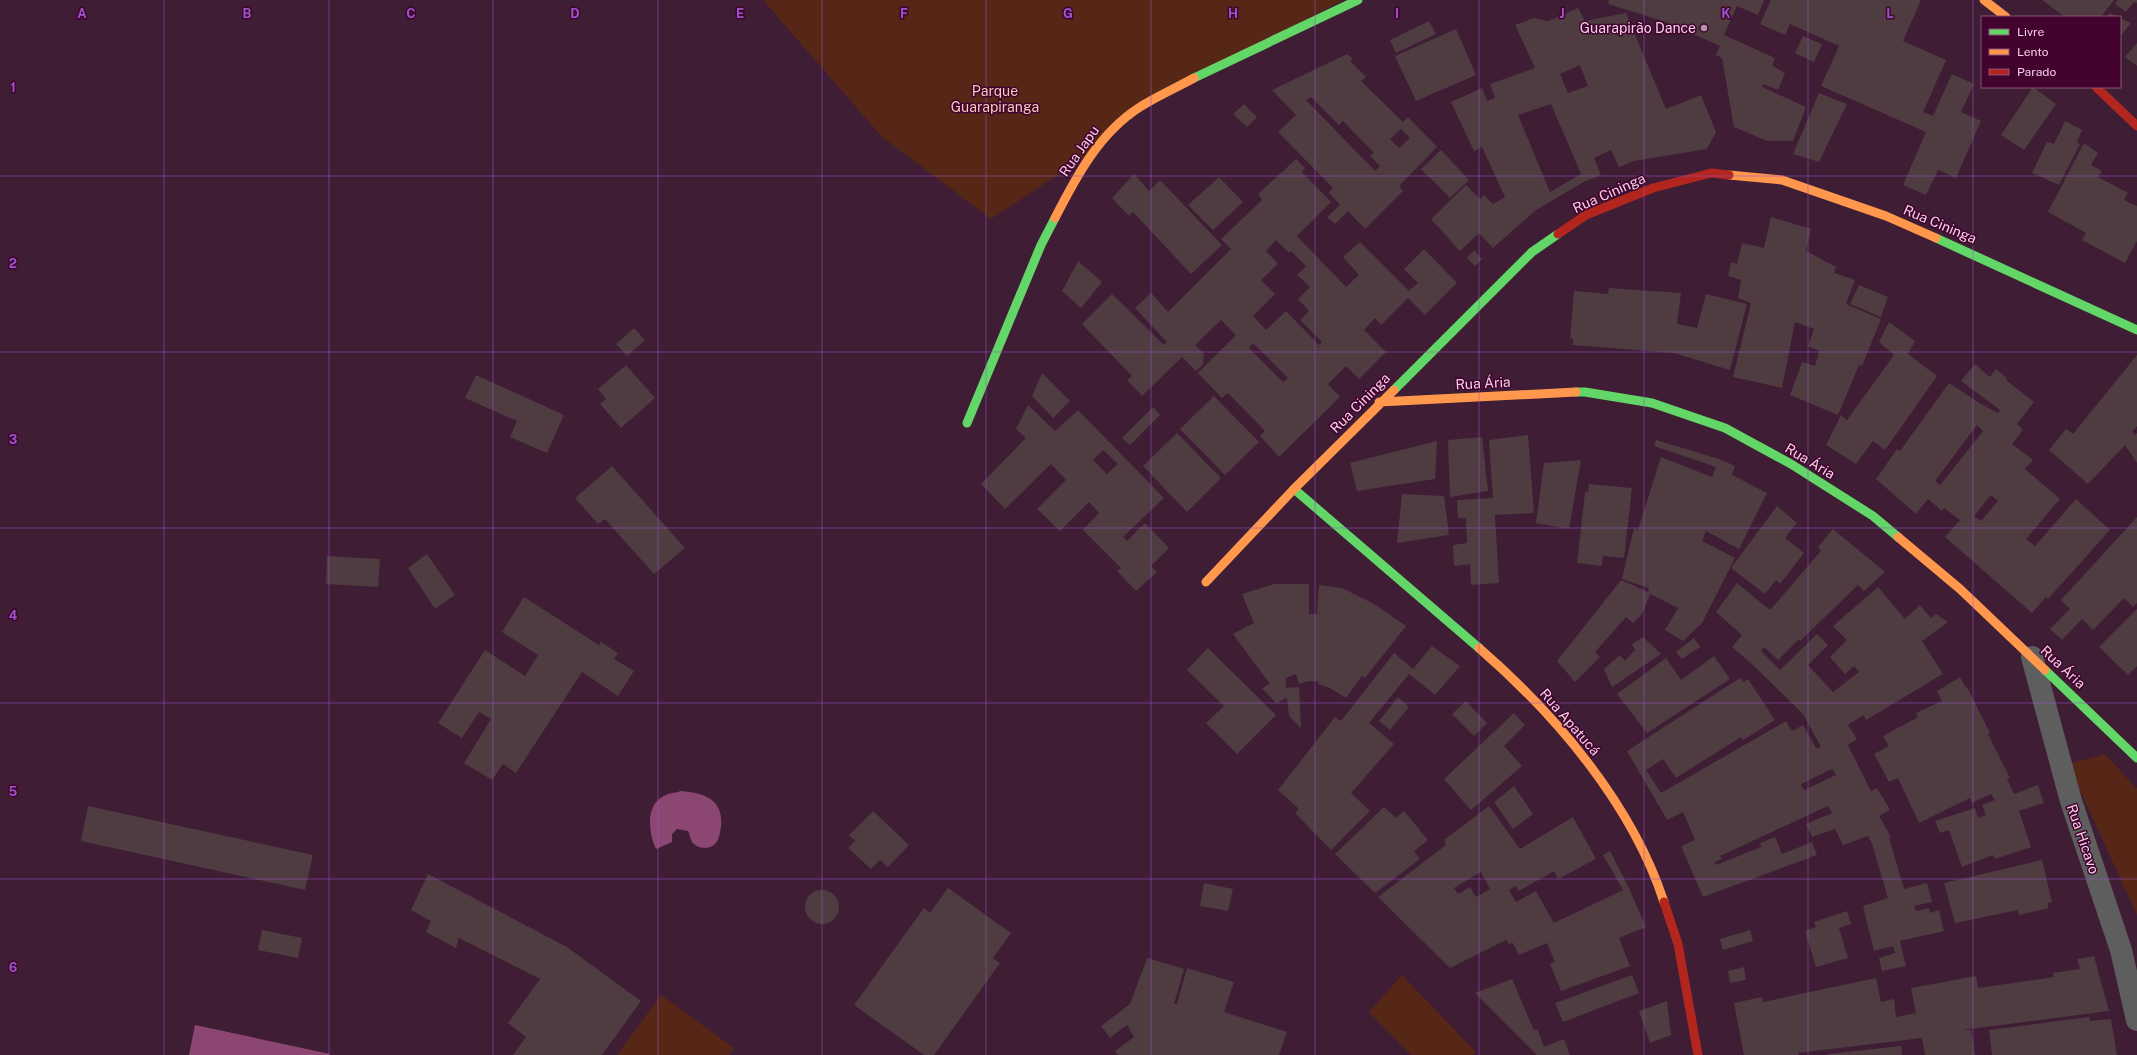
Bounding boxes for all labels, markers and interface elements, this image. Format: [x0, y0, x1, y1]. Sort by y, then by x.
text: A [77, 6, 87, 21]
text: B [243, 6, 252, 21]
text: C [406, 6, 416, 21]
text: D [570, 6, 580, 21]
text: E [736, 6, 744, 21]
text: F [900, 6, 908, 21]
text: G [1063, 6, 1073, 21]
text: H [1228, 6, 1238, 21]
text: I [1395, 6, 1399, 21]
text: J [1559, 6, 1565, 21]
text: K [1721, 6, 1731, 21]
text: L [1886, 6, 1894, 21]
legend [1981, 16, 2121, 88]
place label: Guarapirão Dance [1580, 20, 1696, 36]
marker: Guarapirão Dance [1699, 23, 1709, 33]
text: Livre [2017, 25, 2045, 39]
text: Lento [2017, 45, 2049, 59]
text: Parado [2017, 65, 2056, 79]
text: 1 [10, 80, 16, 95]
park label: Parque Guarapiranga [951, 83, 1039, 115]
street label: Rua Japu [1056, 123, 1102, 179]
street label: Rua Cininga [1570, 170, 1648, 216]
street label: Rua Cininga [1901, 201, 1979, 247]
text: 2 [9, 256, 17, 271]
street label: Rua Cininga [1327, 370, 1393, 436]
street label: Rua Ária [1455, 373, 1511, 392]
text: 3 [9, 432, 18, 447]
street label: Rua Ária [1782, 439, 1838, 482]
text: 4 [9, 608, 18, 623]
street label: Rua Ária [2037, 642, 2089, 692]
street label: Rua Apatucá [1537, 685, 1603, 759]
text: 5 [9, 784, 18, 799]
street label: Rua Hicavo [2064, 802, 2102, 876]
text: 6 [9, 960, 18, 975]

